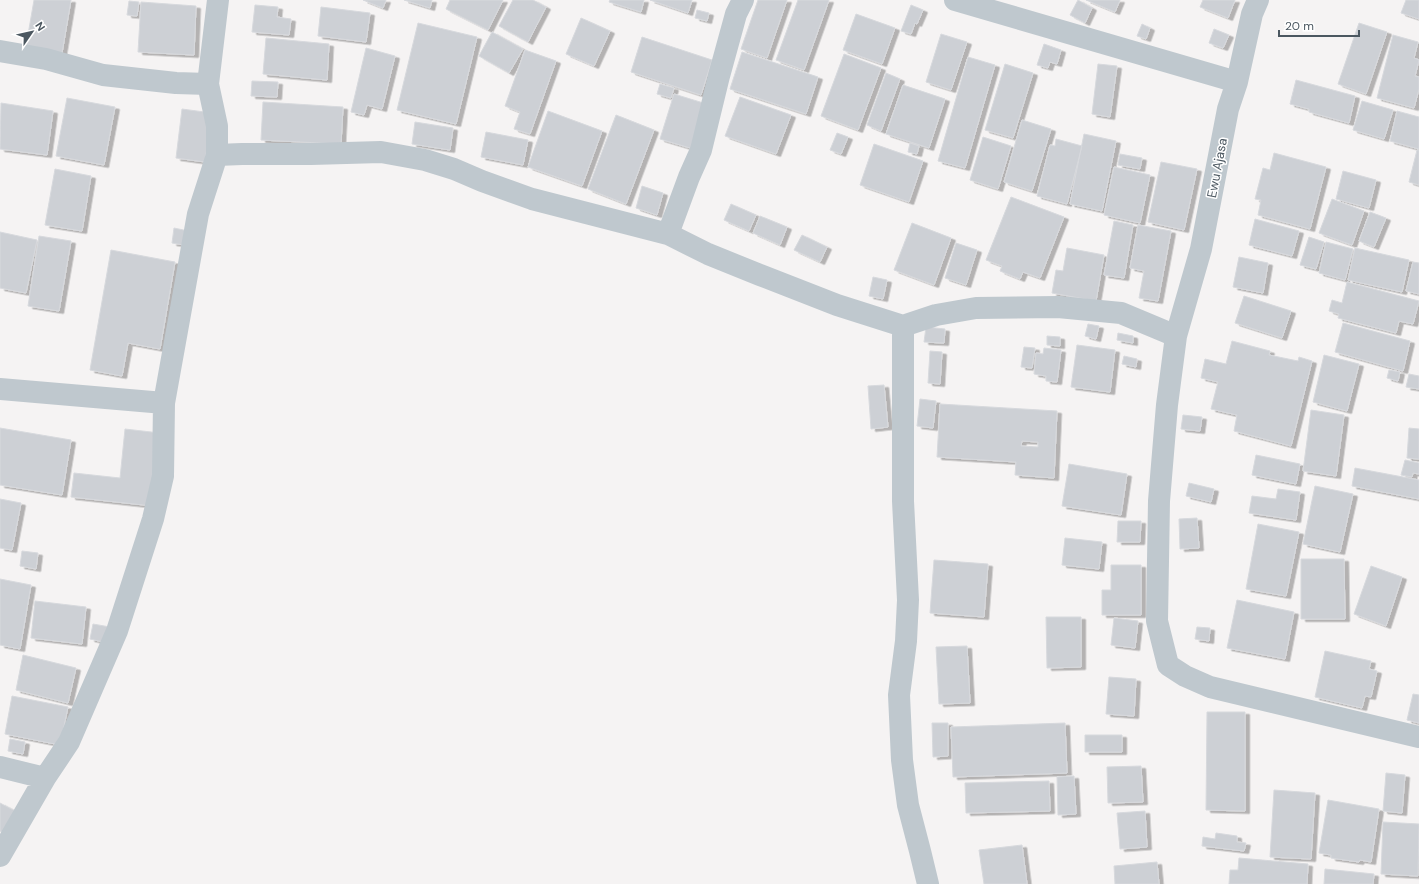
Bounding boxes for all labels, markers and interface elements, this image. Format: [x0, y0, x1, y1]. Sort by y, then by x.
north arrow [12, 12, 52, 52]
scale bar [1279, 12, 1359, 38]
text: 20 m [1285, 18, 1314, 34]
text: N [32, 19, 48, 34]
street label: Ewu Ajasa [1203, 137, 1231, 199]

